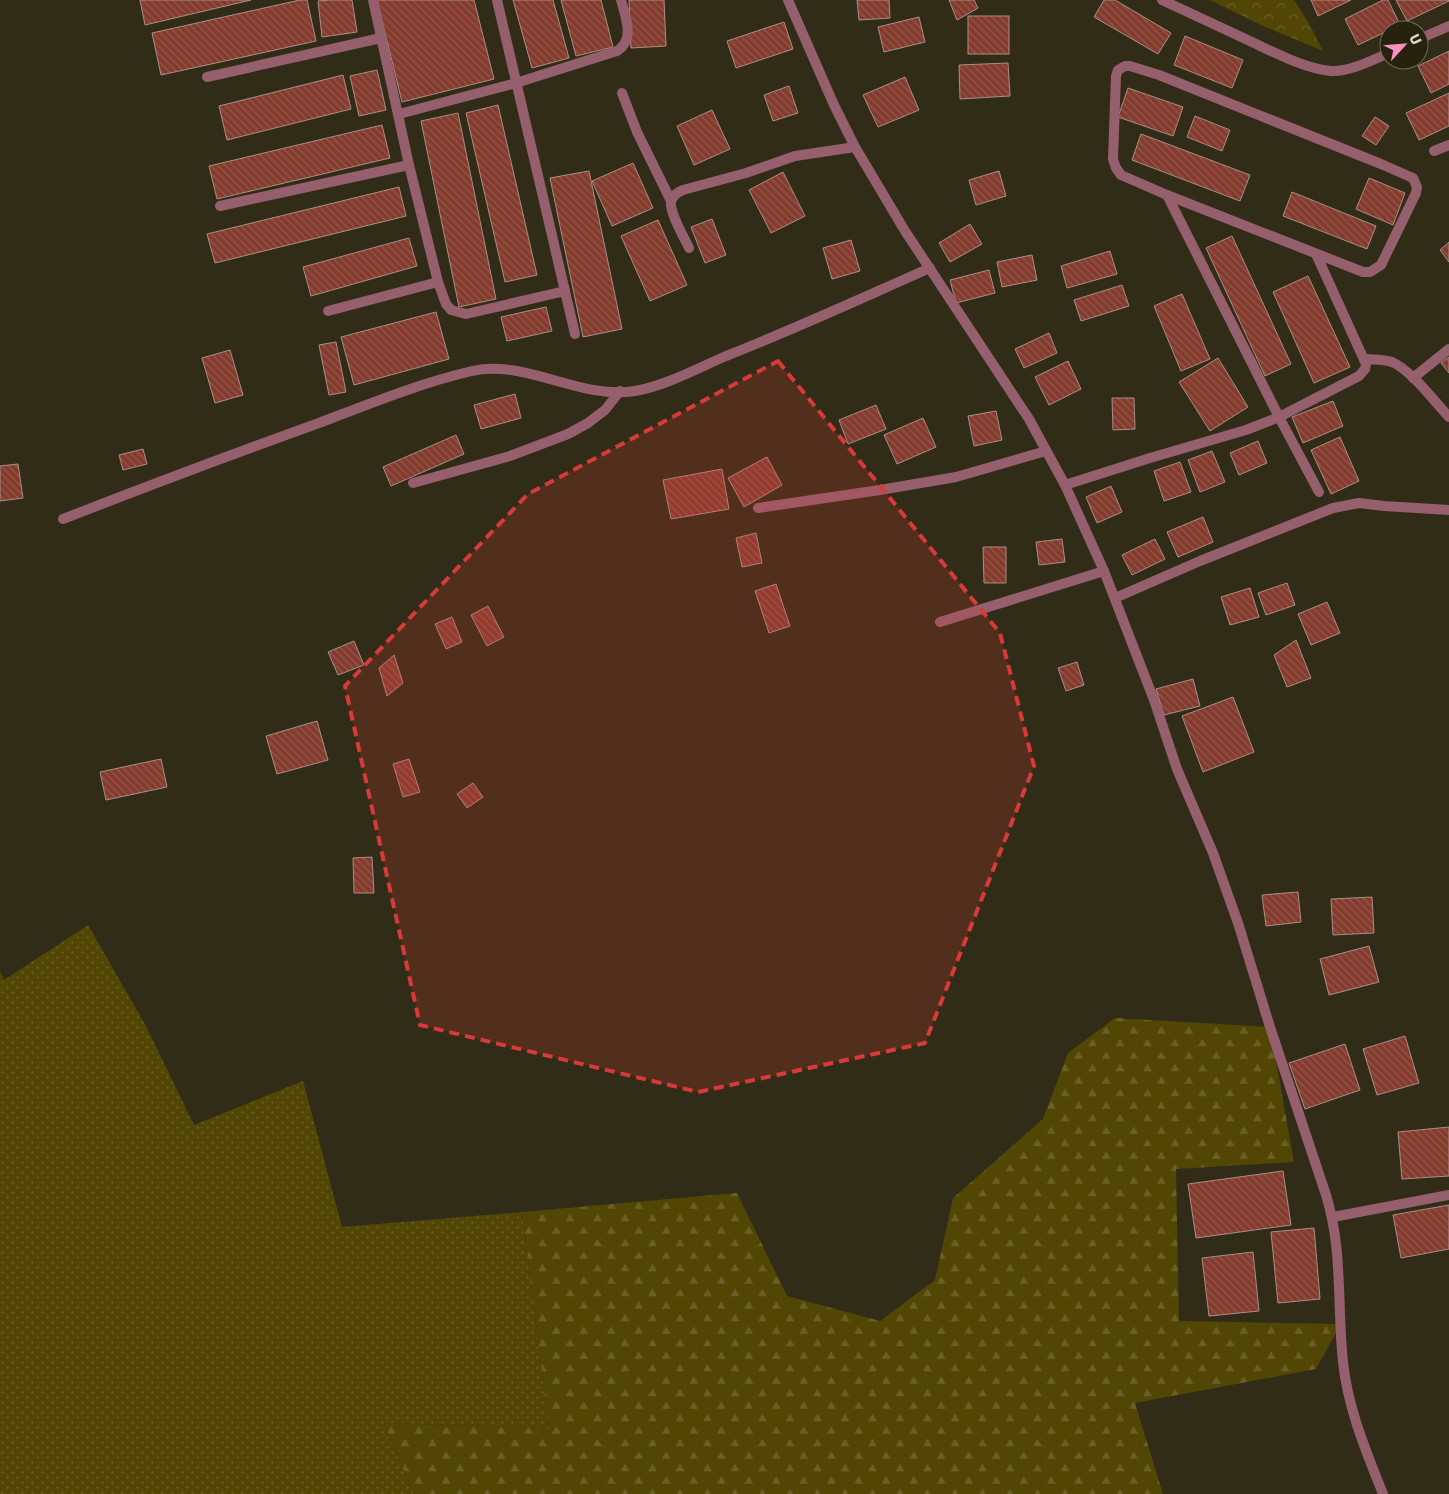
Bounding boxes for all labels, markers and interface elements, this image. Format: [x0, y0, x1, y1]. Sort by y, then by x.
north arrow [1379, 20, 1429, 70]
text: U [1405, 31, 1427, 48]

